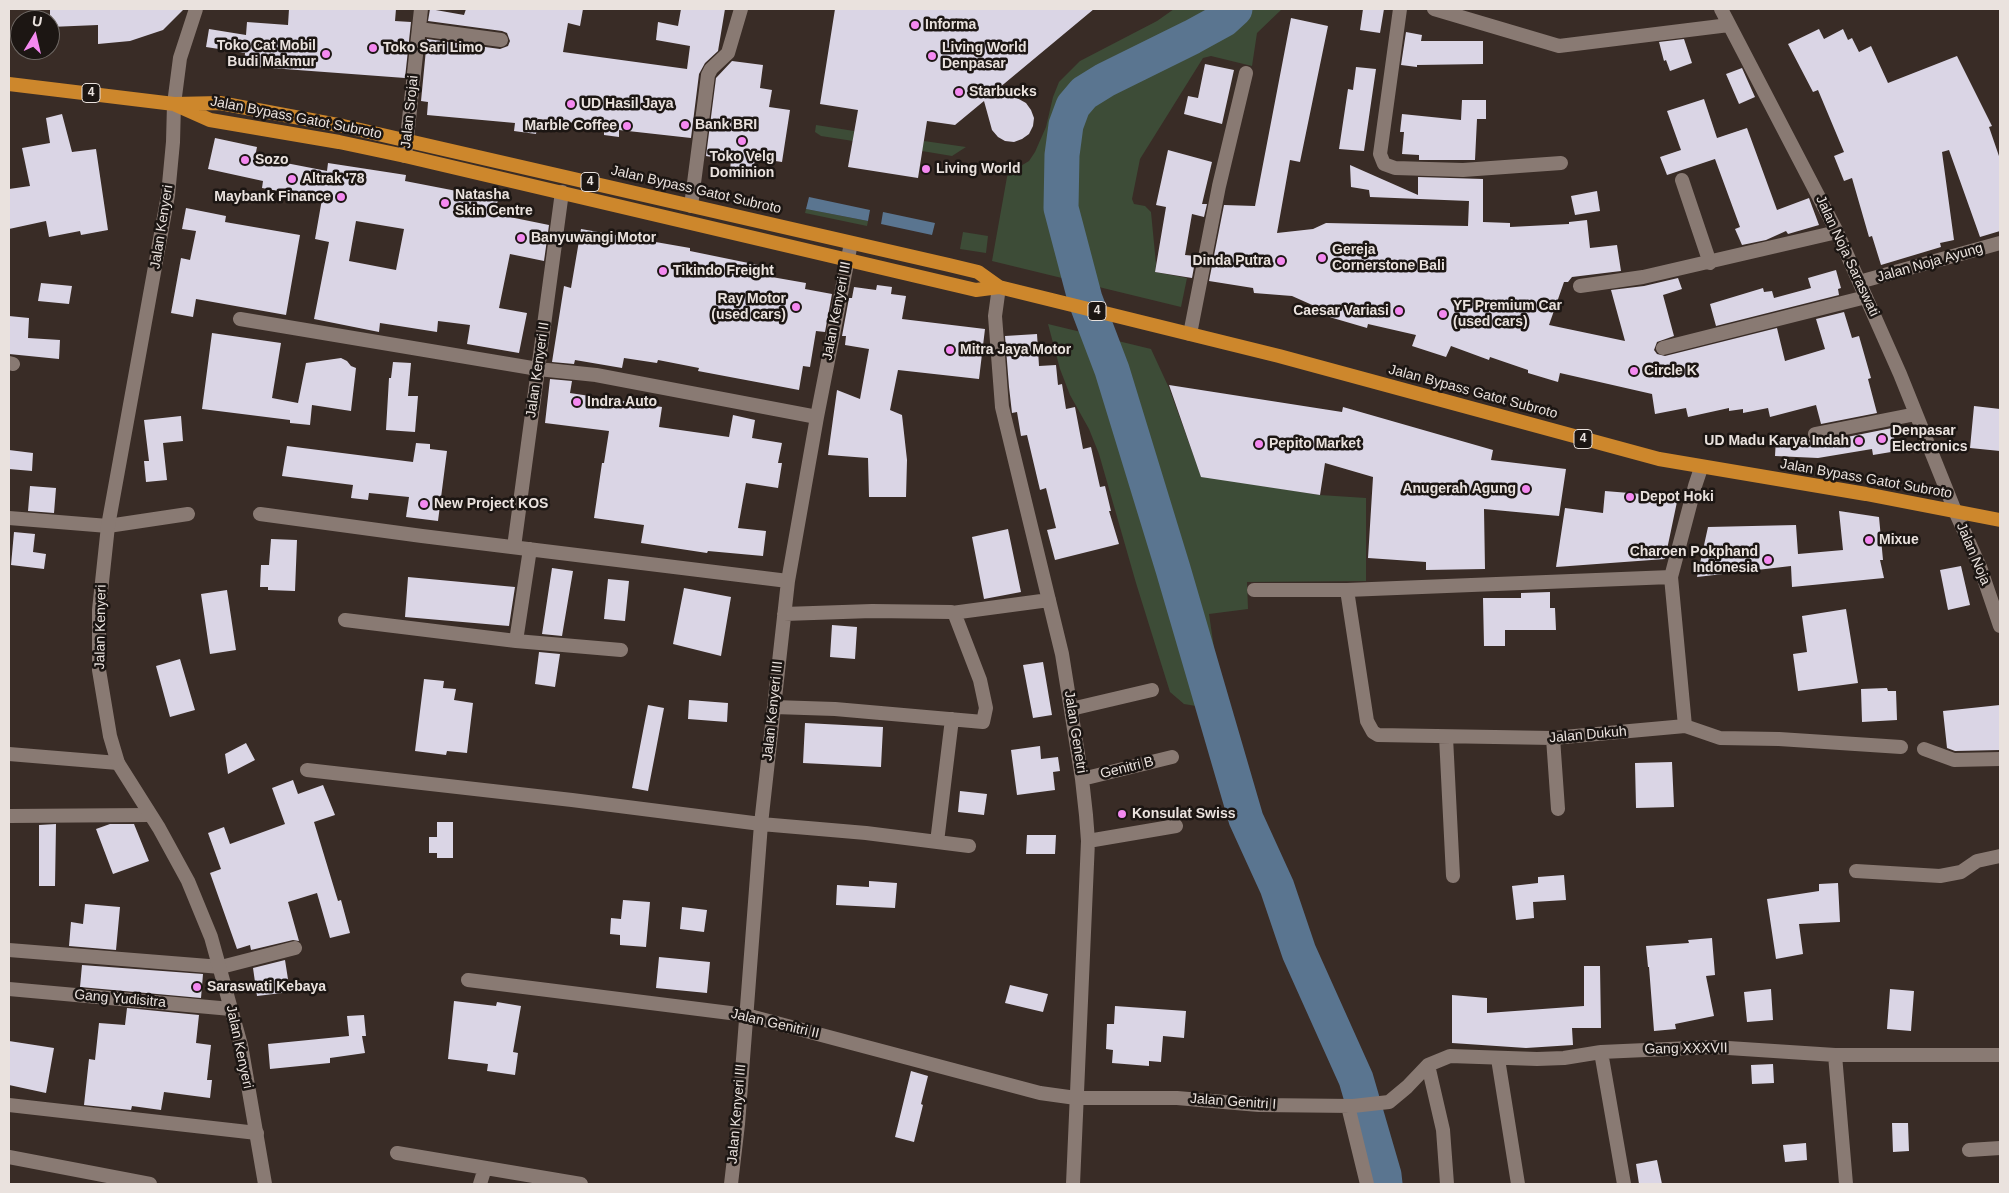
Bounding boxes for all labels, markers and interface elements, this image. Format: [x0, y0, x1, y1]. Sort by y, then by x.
north arrow [10, 10, 60, 60]
text: U [31, 12, 43, 30]
place label: Informa [925, 17, 976, 33]
marker: Informa [909, 19, 921, 31]
place label: Toko Cat Mobil Budi Makmur [217, 38, 316, 70]
place label: Toko Sari Limo [383, 40, 483, 56]
place label: Living World Denpasar [942, 40, 1027, 72]
marker: Toko Sari Limo [367, 42, 379, 54]
marker: Toko Cat Mobil Budi Makmur [320, 48, 332, 60]
marker: Living World Denpasar [926, 50, 938, 62]
street label: Jalan Srojai [398, 75, 422, 149]
road number: 4 [82, 84, 100, 102]
place label: Starbucks [969, 84, 1037, 100]
marker: Starbucks [953, 86, 965, 98]
street label: Jalan Bypass Gatot Subroto [209, 93, 383, 143]
place label: UD Hasil Jaya [581, 96, 674, 112]
marker: UD Hasil Jaya [565, 98, 577, 110]
place label: Bank BRI [695, 117, 757, 133]
place label: Marble Coffee [524, 118, 617, 134]
marker: Bank BRI [679, 119, 691, 131]
marker: Marble Coffee [621, 120, 633, 132]
marker: Toko Velg Dominion [736, 135, 748, 147]
place label: Toko Velg Dominion [709, 149, 775, 182]
place label: Sozo [255, 152, 288, 168]
marker: Sozo [239, 154, 251, 166]
place label: Living World [936, 161, 1021, 177]
street label: Jalan Bypass Gatot Subroto [609, 162, 783, 218]
marker: Living World [920, 163, 932, 175]
place label: Altrak '78 [302, 171, 364, 187]
road number: 4 [581, 172, 599, 192]
marker: Altrak '78 [286, 173, 298, 185]
street label: Jalan Kenyeri [147, 184, 177, 270]
place label: Natasha Skin Centre [455, 187, 533, 220]
place label: Maybank Finance [214, 189, 331, 205]
marker: Maybank Finance [335, 191, 347, 203]
street label: Jalan Noja Saraswati [1812, 193, 1882, 319]
marker: Natasha Skin Centre [439, 197, 451, 209]
place label: Banyuwangi Motor [531, 230, 656, 246]
marker: Banyuwangi Motor [515, 232, 527, 244]
street label: Jalan Noja Ayung [1875, 240, 1985, 286]
place label: Gereja Cornerstone Bali [1332, 242, 1445, 274]
marker: Gereja Cornerstone Bali [1316, 252, 1328, 264]
place label: Dinda Putra [1192, 253, 1271, 269]
marker: Dinda Putra [1275, 255, 1287, 267]
street label: Jalan Kenyeri III [819, 260, 855, 362]
place label: Tikindo Freight [673, 263, 774, 279]
marker: Tikindo Freight [657, 265, 669, 277]
place label: Ray Motor (used cars) [711, 291, 786, 324]
place label: YF Premium Car (used cars) [1453, 298, 1562, 331]
marker: Ray Motor (used cars) [790, 301, 802, 313]
road number: 4 [1088, 302, 1106, 321]
place label: Caesar Variasi [1293, 303, 1389, 319]
marker: Caesar Variasi [1393, 305, 1405, 317]
marker: YF Premium Car (used cars) [1437, 308, 1449, 320]
street label: Jalan Kenyeri II [523, 321, 553, 419]
place label: Mitra Jaya Motor [960, 342, 1071, 358]
marker: Mitra Jaya Motor [944, 344, 956, 356]
street label: Jalan Bypass Gatot Subroto [1387, 361, 1559, 423]
place label: Circle K [1644, 363, 1697, 379]
marker: Circle K [1628, 365, 1640, 377]
place label: Indra Auto [587, 394, 657, 410]
marker: Indra Auto [571, 396, 583, 408]
place label: Denpasar Electronics [1892, 423, 1967, 456]
road number: 4 [1574, 429, 1592, 448]
place label: UD Madu Karya Indah [1704, 433, 1849, 449]
marker: Denpasar Electronics [1876, 433, 1888, 445]
marker: UD Madu Karya Indah [1853, 435, 1865, 447]
place label: Pepito Market [1269, 436, 1361, 452]
marker: Pepito Market [1253, 438, 1265, 450]
street label: Jalan Bypass Gatot Subroto [1779, 456, 1953, 502]
place label: Anugerah Agung [1402, 481, 1516, 497]
marker: Anugerah Agung [1520, 483, 1532, 495]
place label: Depot Hoki [1640, 489, 1714, 505]
marker: Depot Hoki [1624, 491, 1636, 503]
place label: New Project KOS [434, 496, 548, 512]
marker: New Project KOS [418, 498, 430, 510]
street label: Jalan Noja [1952, 520, 1994, 588]
place label: Mixue [1879, 532, 1919, 548]
marker: Mixue [1863, 534, 1875, 546]
place label: Charoen Pokphand Indonesia [1630, 544, 1758, 576]
marker: Charoen Pokphand Indonesia [1762, 554, 1774, 566]
street label: Jalan Kenyeri [92, 584, 110, 670]
street label: Jalan Kenyeri III [759, 660, 787, 762]
street label: Jalan Genetri [1060, 690, 1090, 774]
street label: Jalan Dukuh [1549, 723, 1627, 747]
street label: Genitri B [1099, 753, 1155, 783]
place label: Konsulat Swiss [1132, 806, 1235, 822]
marker: Konsulat Swiss [1116, 808, 1128, 820]
place label: Saraswati Kebaya [207, 979, 326, 995]
marker: Saraswati Kebaya [191, 981, 203, 993]
street label: Gang Yudisitra [74, 987, 166, 1011]
street label: Jalan Kenyeri [222, 1004, 256, 1090]
street label: Jalan Genitri II [729, 1006, 821, 1042]
street label: Gang XXXVII [1644, 1040, 1728, 1058]
street label: Jalan Kenyeri III [724, 1063, 750, 1165]
street label: Jalan Genitri I [1189, 1091, 1277, 1113]

